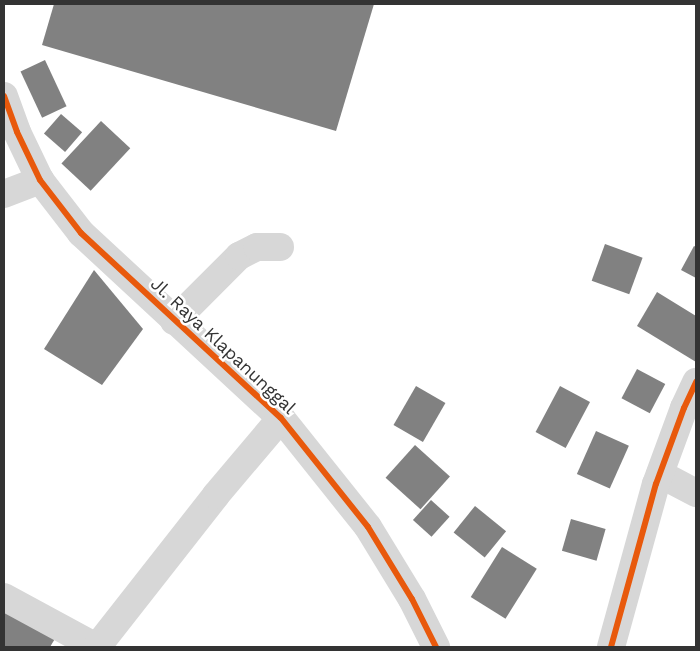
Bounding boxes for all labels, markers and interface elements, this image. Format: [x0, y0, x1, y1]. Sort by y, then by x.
street label: Jl. Raya Klapanunggal [146, 273, 300, 419]

